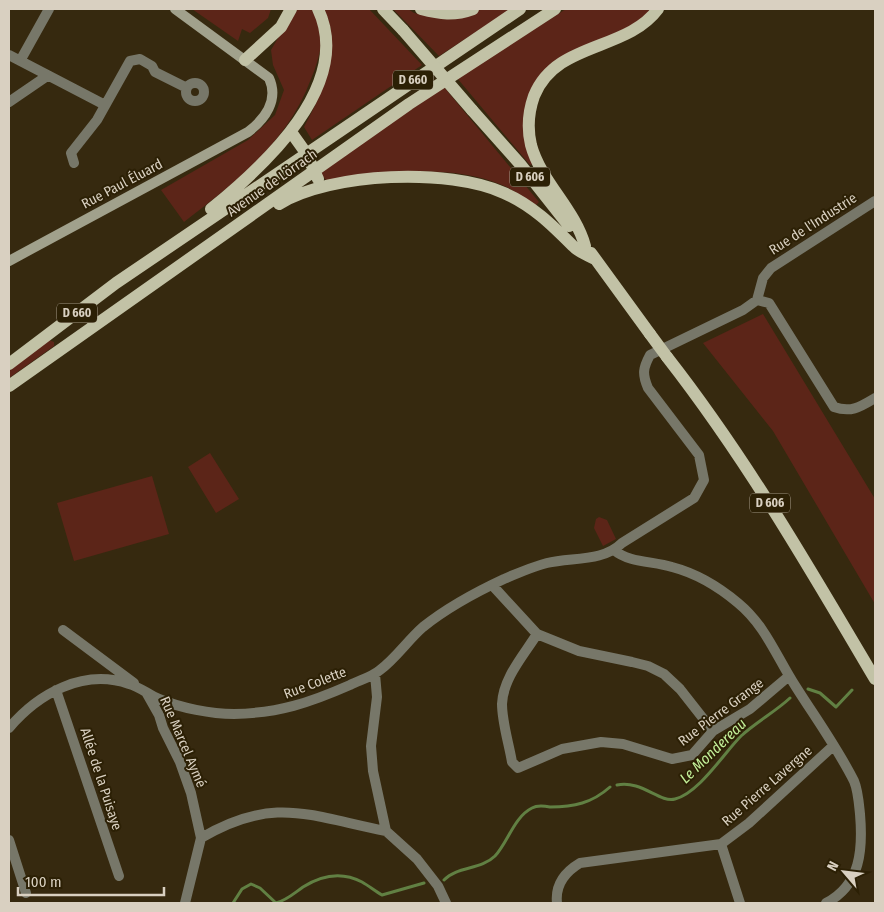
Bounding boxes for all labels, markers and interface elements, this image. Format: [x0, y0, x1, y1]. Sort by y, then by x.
road number: D 660 [393, 70, 433, 90]
street label: Avenue de Lörrach [224, 146, 320, 220]
street label: Rue Paul Éluard [78, 155, 165, 212]
road number: D 606 [510, 168, 550, 186]
street label: Rue de l'Industrie [766, 189, 860, 259]
road number: D 660 [57, 304, 97, 322]
road number: D 606 [750, 493, 790, 512]
street label: Rue Colette [281, 663, 349, 703]
street label: Rue Pierre Grange [675, 674, 767, 750]
street label: Rue Marcel Aymé [156, 694, 210, 790]
water label: Le Mondereau [676, 715, 750, 787]
street label: Allée de la Puisaye [76, 726, 126, 832]
street label: Rue Pierre Lavergne [718, 742, 816, 830]
north arrow [819, 847, 869, 897]
text: N [823, 858, 842, 874]
scale bar [18, 864, 164, 896]
text: 100 m [25, 873, 62, 891]

